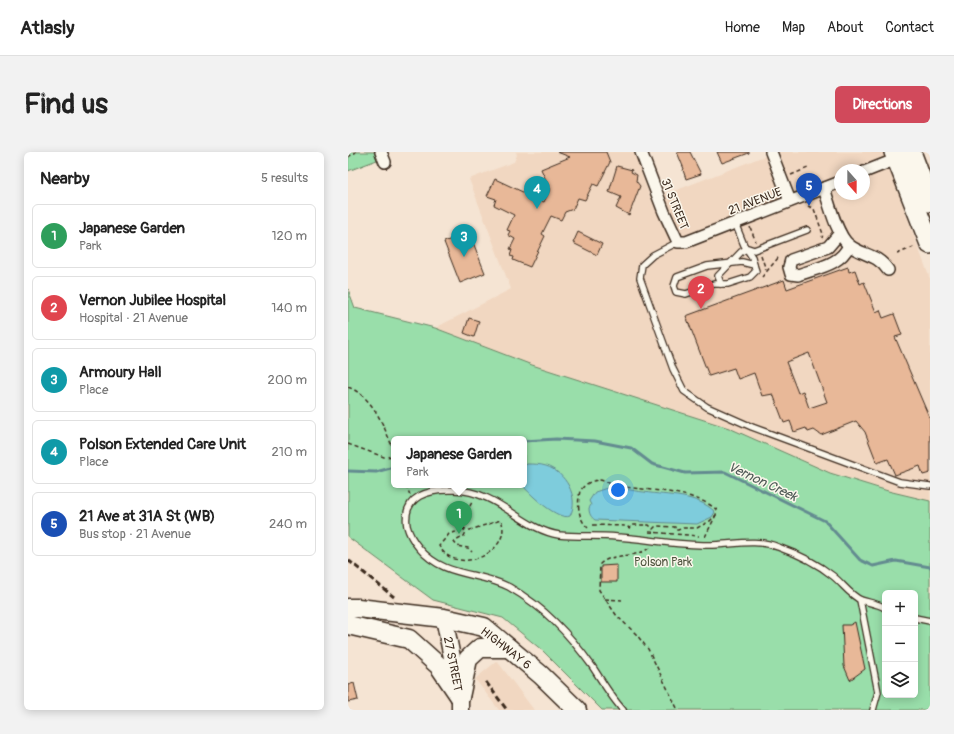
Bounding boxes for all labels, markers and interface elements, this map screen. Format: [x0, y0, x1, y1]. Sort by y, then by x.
text: Atlasly [20, 16, 74, 40]
text: Home [725, 19, 760, 36]
text: Map [782, 19, 805, 36]
text: About [827, 19, 863, 36]
text: Contact [885, 19, 934, 36]
button: Directions [835, 86, 930, 123]
text: Find us [24, 87, 108, 122]
north arrow [834, 164, 870, 200]
text: Nearby [40, 168, 89, 189]
text: 5 results [261, 170, 308, 186]
pin: 5 [796, 173, 822, 206]
pin: 4 [524, 176, 550, 209]
street label: 31 STREET [658, 176, 692, 232]
street label: 21 AVENUE [726, 184, 784, 219]
text: Japanese Garden [79, 219, 185, 238]
pin: 3 [451, 224, 477, 257]
text: 1 [51, 228, 57, 244]
text: 120 m [271, 228, 307, 244]
text: Park [79, 238, 102, 254]
pin: 2 [688, 276, 714, 309]
text: Vernon Jubilee Hospital [79, 291, 226, 310]
text: 2 [50, 300, 58, 316]
text: 140 m [271, 300, 307, 316]
text: Hospital · 21 Avenue [79, 310, 188, 326]
text: Armoury Hall [79, 363, 162, 382]
text: 3 [50, 372, 58, 388]
text: 200 m [268, 372, 307, 388]
text: Place [79, 382, 108, 398]
text: Polson Extended Care Unit [79, 435, 246, 454]
popup [391, 436, 527, 488]
text: 4 [50, 444, 58, 460]
text: 210 m [271, 444, 307, 460]
text: Japanese Garden [406, 445, 512, 464]
text: Place [79, 454, 108, 470]
water label: Vernon Creek [726, 459, 801, 505]
text: Park [406, 464, 429, 480]
your location [608, 480, 628, 500]
pin: 1 [446, 501, 472, 534]
text: 21 Ave at 31A St (WB) [79, 507, 215, 526]
text: 5 [50, 516, 58, 532]
text: 240 m [269, 516, 307, 532]
text: Bus stop · 21 Avenue [79, 526, 191, 542]
park label: Polson Park [634, 555, 692, 570]
map controls [882, 590, 918, 698]
button: + [882, 590, 918, 626]
street label: HIGHWAY 6 [477, 624, 534, 673]
button: − [882, 626, 918, 662]
street label: 27 STREET [440, 635, 465, 693]
button: layers [882, 662, 918, 698]

